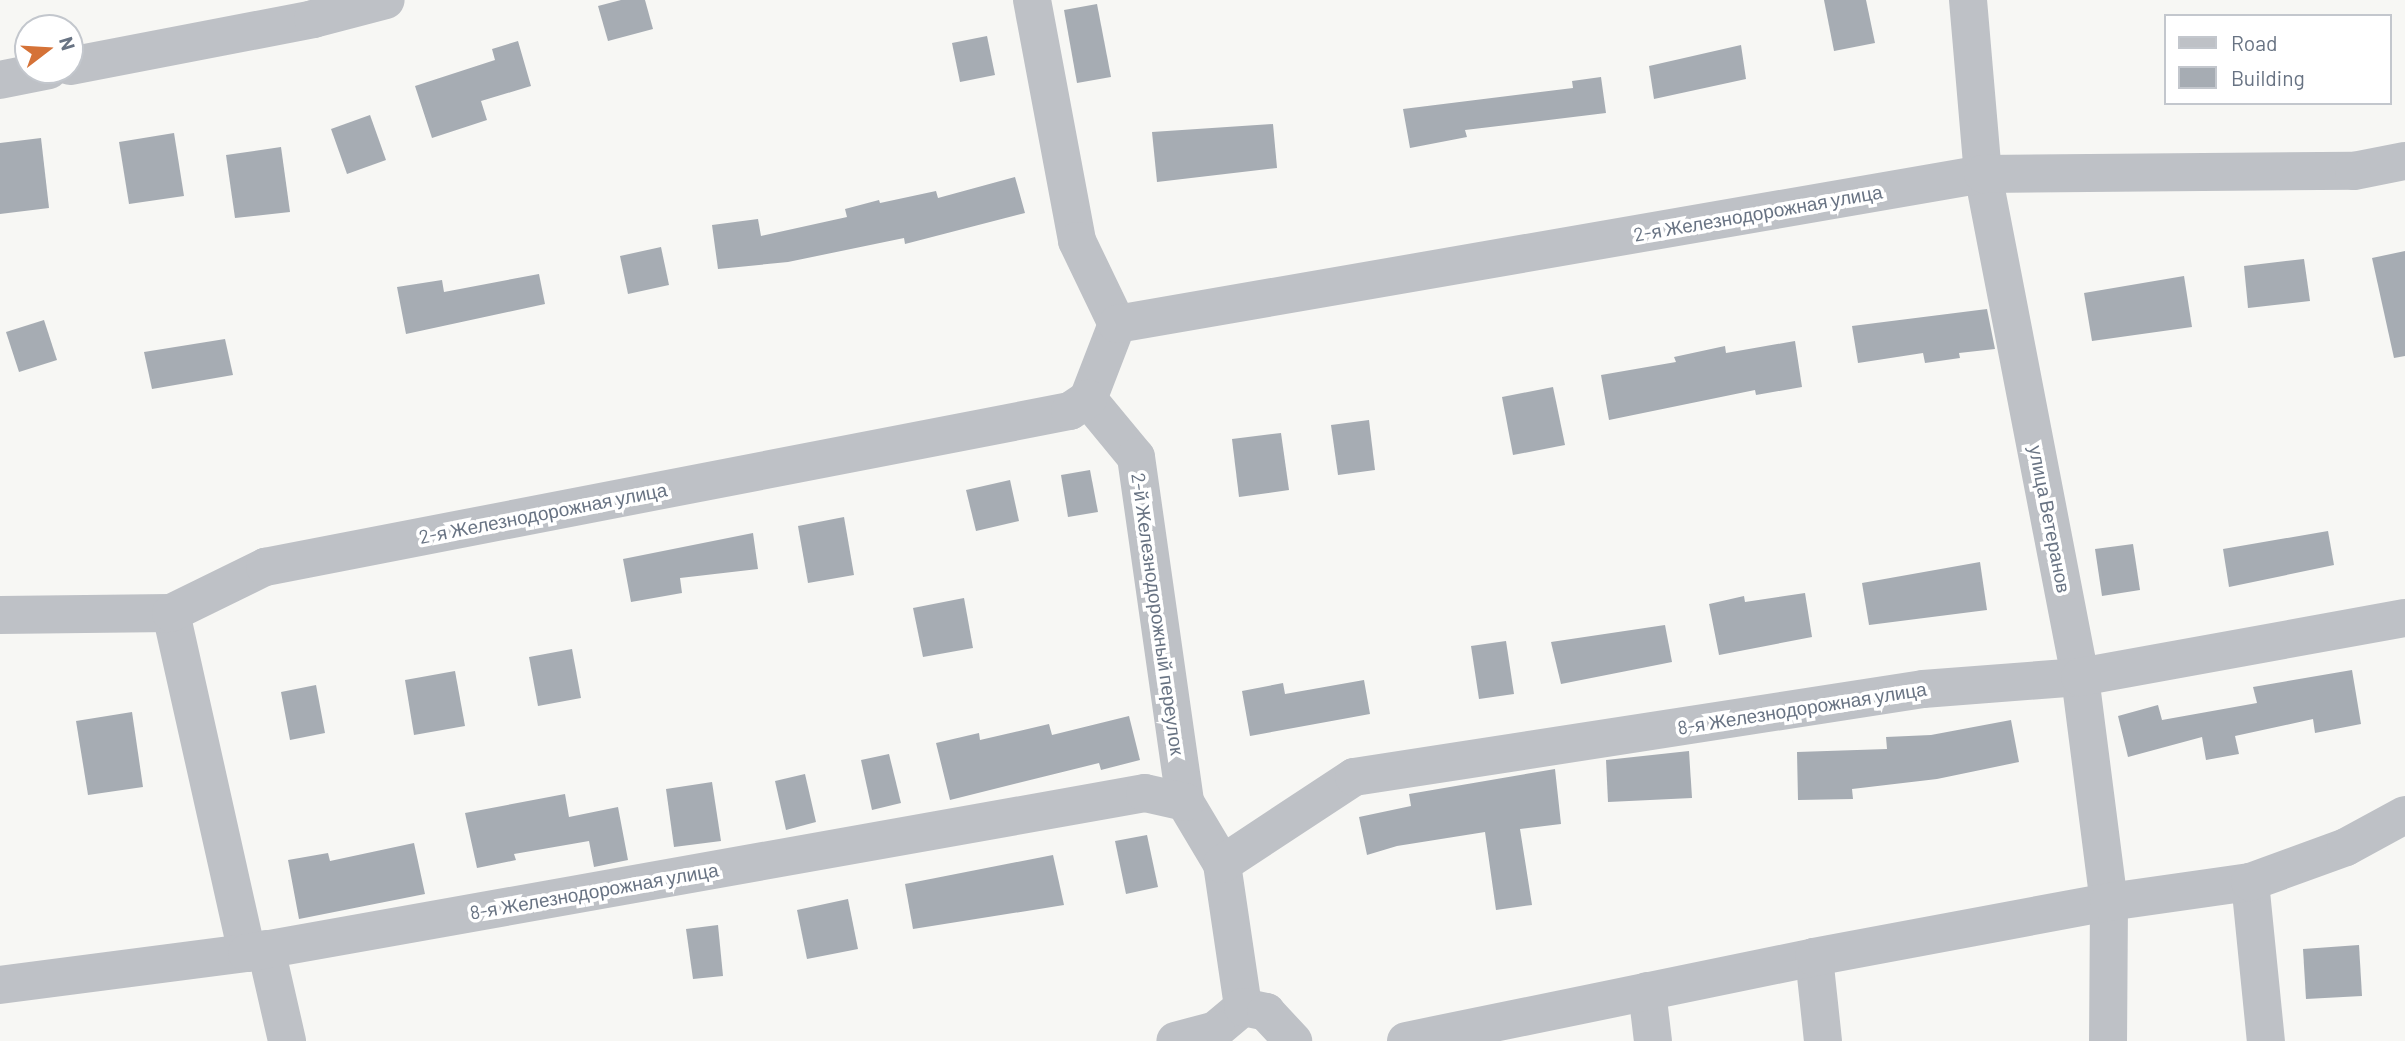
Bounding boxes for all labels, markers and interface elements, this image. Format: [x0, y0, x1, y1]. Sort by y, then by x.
north arrow [14, 14, 84, 84]
legend [2164, 14, 2391, 105]
text: Road [2231, 30, 2277, 55]
text: N [55, 34, 80, 53]
text: Building [2231, 65, 2305, 90]
street label: 2-я Железнодорожная улица [1632, 180, 1884, 246]
street label: улица Ветеранов [2025, 443, 2075, 595]
street label: 2-й Железнодорожный переулок [1127, 471, 1189, 757]
street label: 2-я Железнодорожная улица [417, 478, 669, 548]
street label: 8-я Железнодорожная улица [1676, 677, 1928, 739]
street label: 8-я Железнодорожная улица [468, 858, 720, 924]

